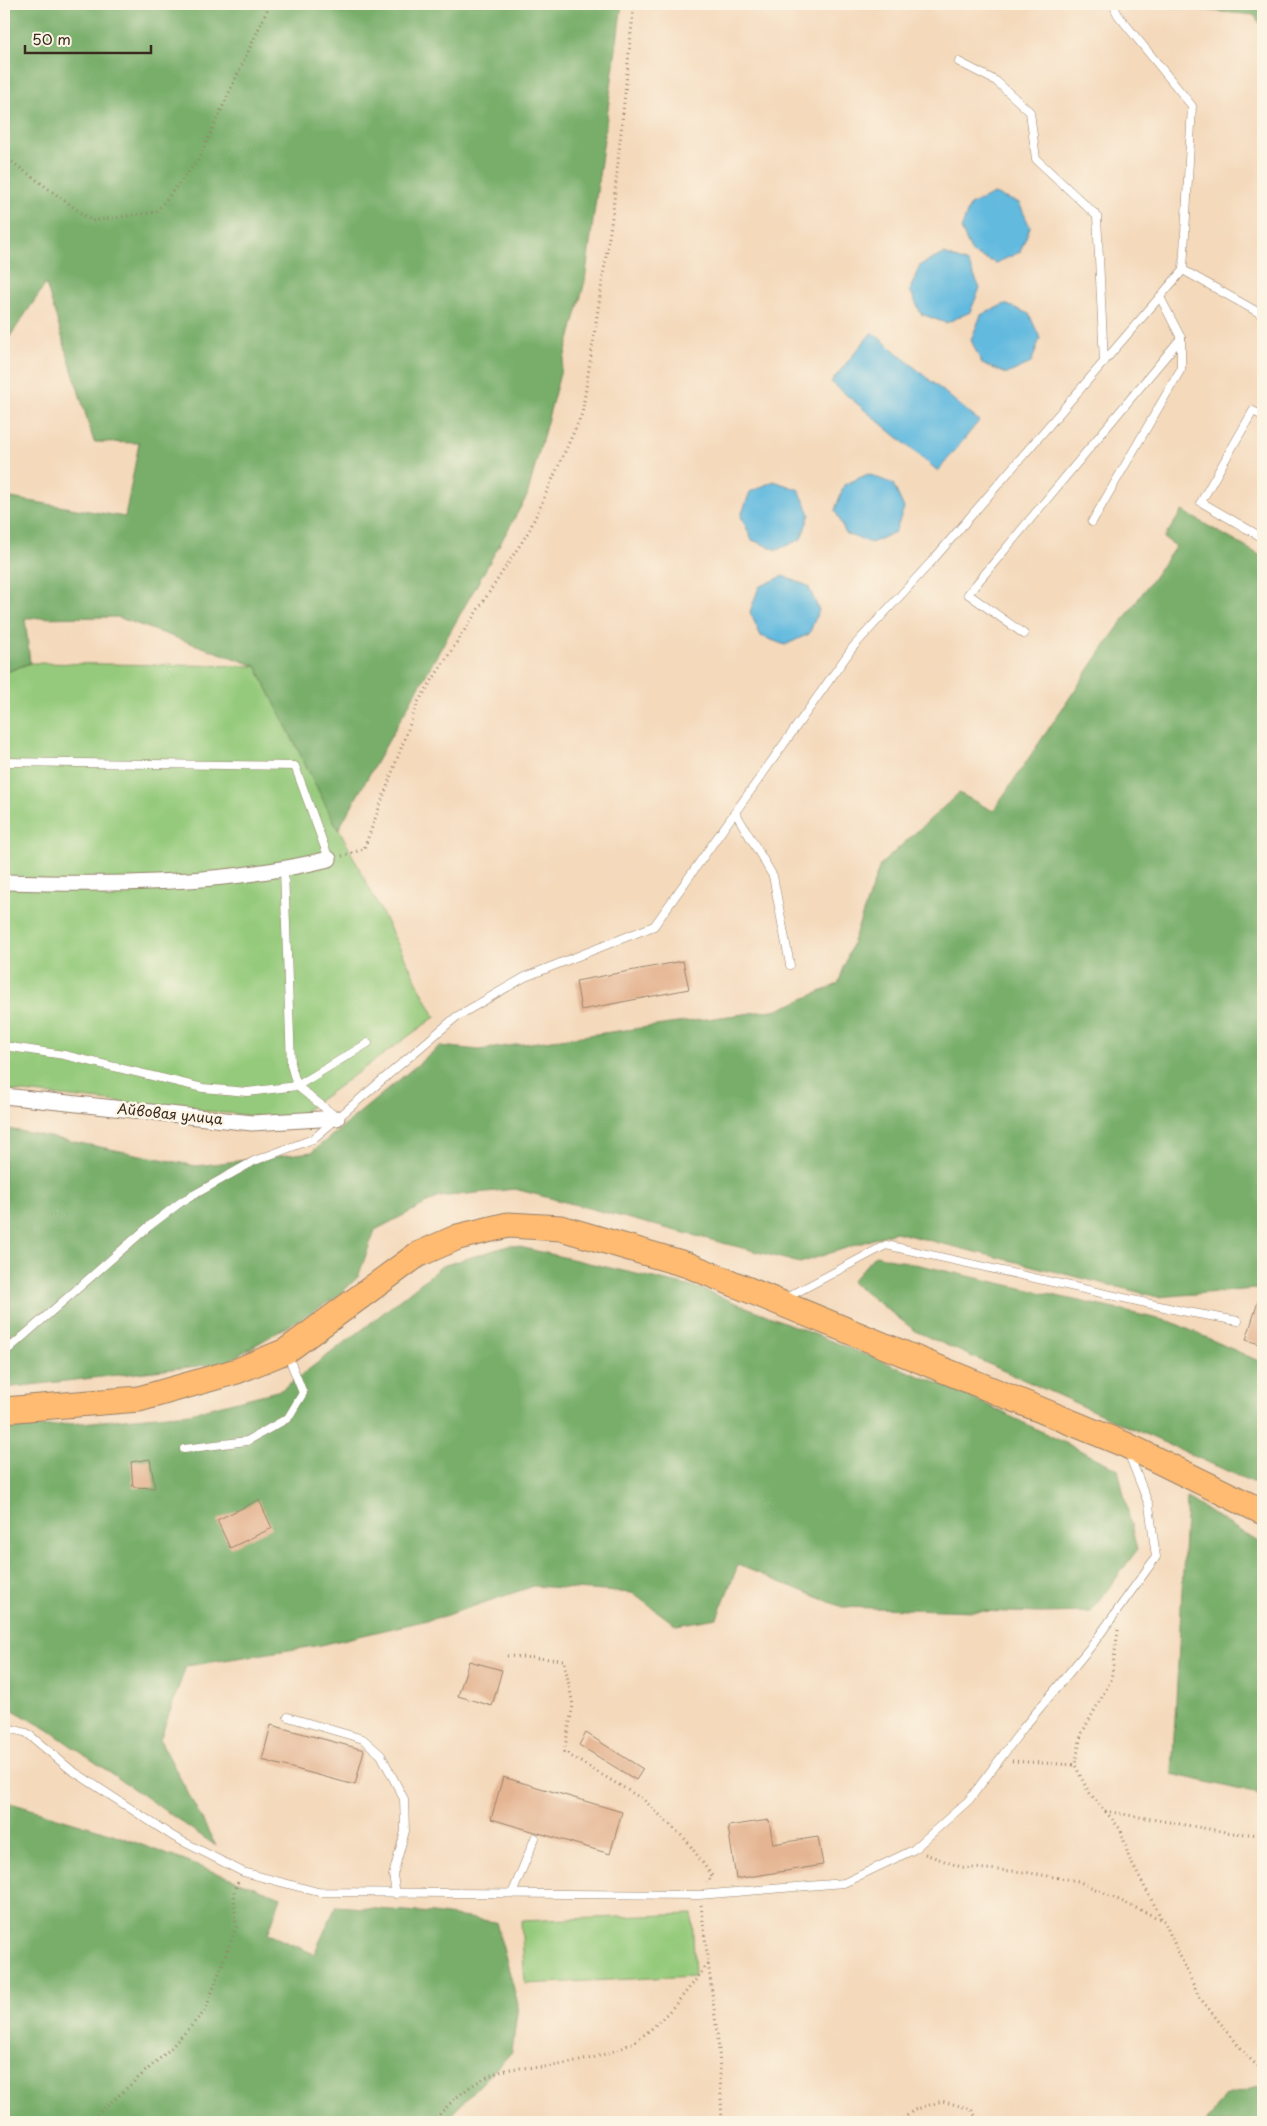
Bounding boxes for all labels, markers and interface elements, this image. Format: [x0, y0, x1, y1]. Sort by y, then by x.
scale bar [25, 22, 151, 54]
text: 50 m [32, 27, 71, 50]
street label: Айвовая улица [116, 1098, 224, 1130]

